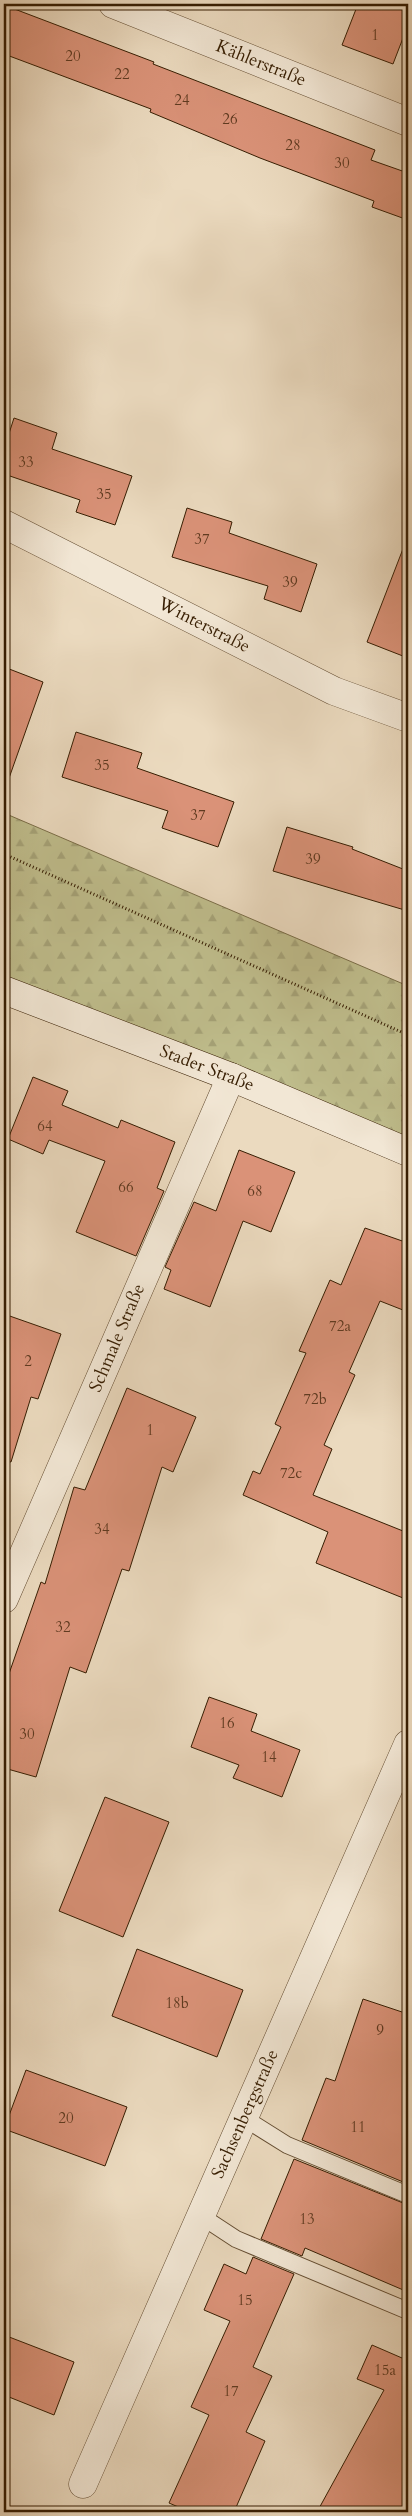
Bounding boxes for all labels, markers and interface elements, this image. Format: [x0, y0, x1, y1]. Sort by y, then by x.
house number: 1 [371, 25, 379, 45]
street label: Kählerstraße [212, 34, 310, 92]
house number: 20 [65, 46, 81, 66]
house number: 22 [114, 64, 130, 84]
house number: 24 [174, 90, 190, 110]
house number: 26 [222, 109, 238, 129]
house number: 28 [285, 135, 301, 155]
house number: 30 [334, 153, 350, 173]
house number: 33 [18, 452, 34, 472]
house number: 35 [96, 484, 112, 504]
house number: 37 [194, 529, 210, 549]
house number: 39 [282, 572, 298, 592]
street label: Winterstraße [153, 591, 254, 659]
house number: 35 [94, 755, 110, 775]
house number: 37 [190, 805, 206, 825]
house number: 39 [305, 849, 321, 869]
street label: Stader Straße [156, 1038, 258, 1098]
house number: 64 [37, 1116, 53, 1136]
house number: 66 [118, 1177, 134, 1197]
house number: 68 [247, 1181, 263, 1201]
street label: Schmale Straße [83, 1280, 151, 1396]
house number: 72a [329, 1316, 351, 1336]
house number: 2 [24, 1351, 32, 1371]
house number: 72b [303, 1389, 327, 1409]
house number: 1 [146, 1420, 154, 1440]
house number: 72c [280, 1463, 302, 1483]
house number: 34 [94, 1519, 110, 1539]
house number: 32 [55, 1617, 71, 1637]
house number: 16 [219, 1713, 235, 1733]
house number: 30 [19, 1724, 35, 1744]
house number: 14 [261, 1747, 277, 1767]
house number: 18b [165, 1993, 189, 2013]
house number: 9 [376, 2020, 384, 2040]
street label: Sachsenbergstraße [205, 2046, 285, 2182]
house number: 20 [58, 2108, 74, 2128]
house number: 11 [350, 2117, 366, 2137]
house number: 13 [299, 2209, 315, 2229]
house number: 15 [237, 2290, 253, 2310]
house number: 15a [374, 2360, 396, 2380]
house number: 17 [223, 2381, 239, 2401]

